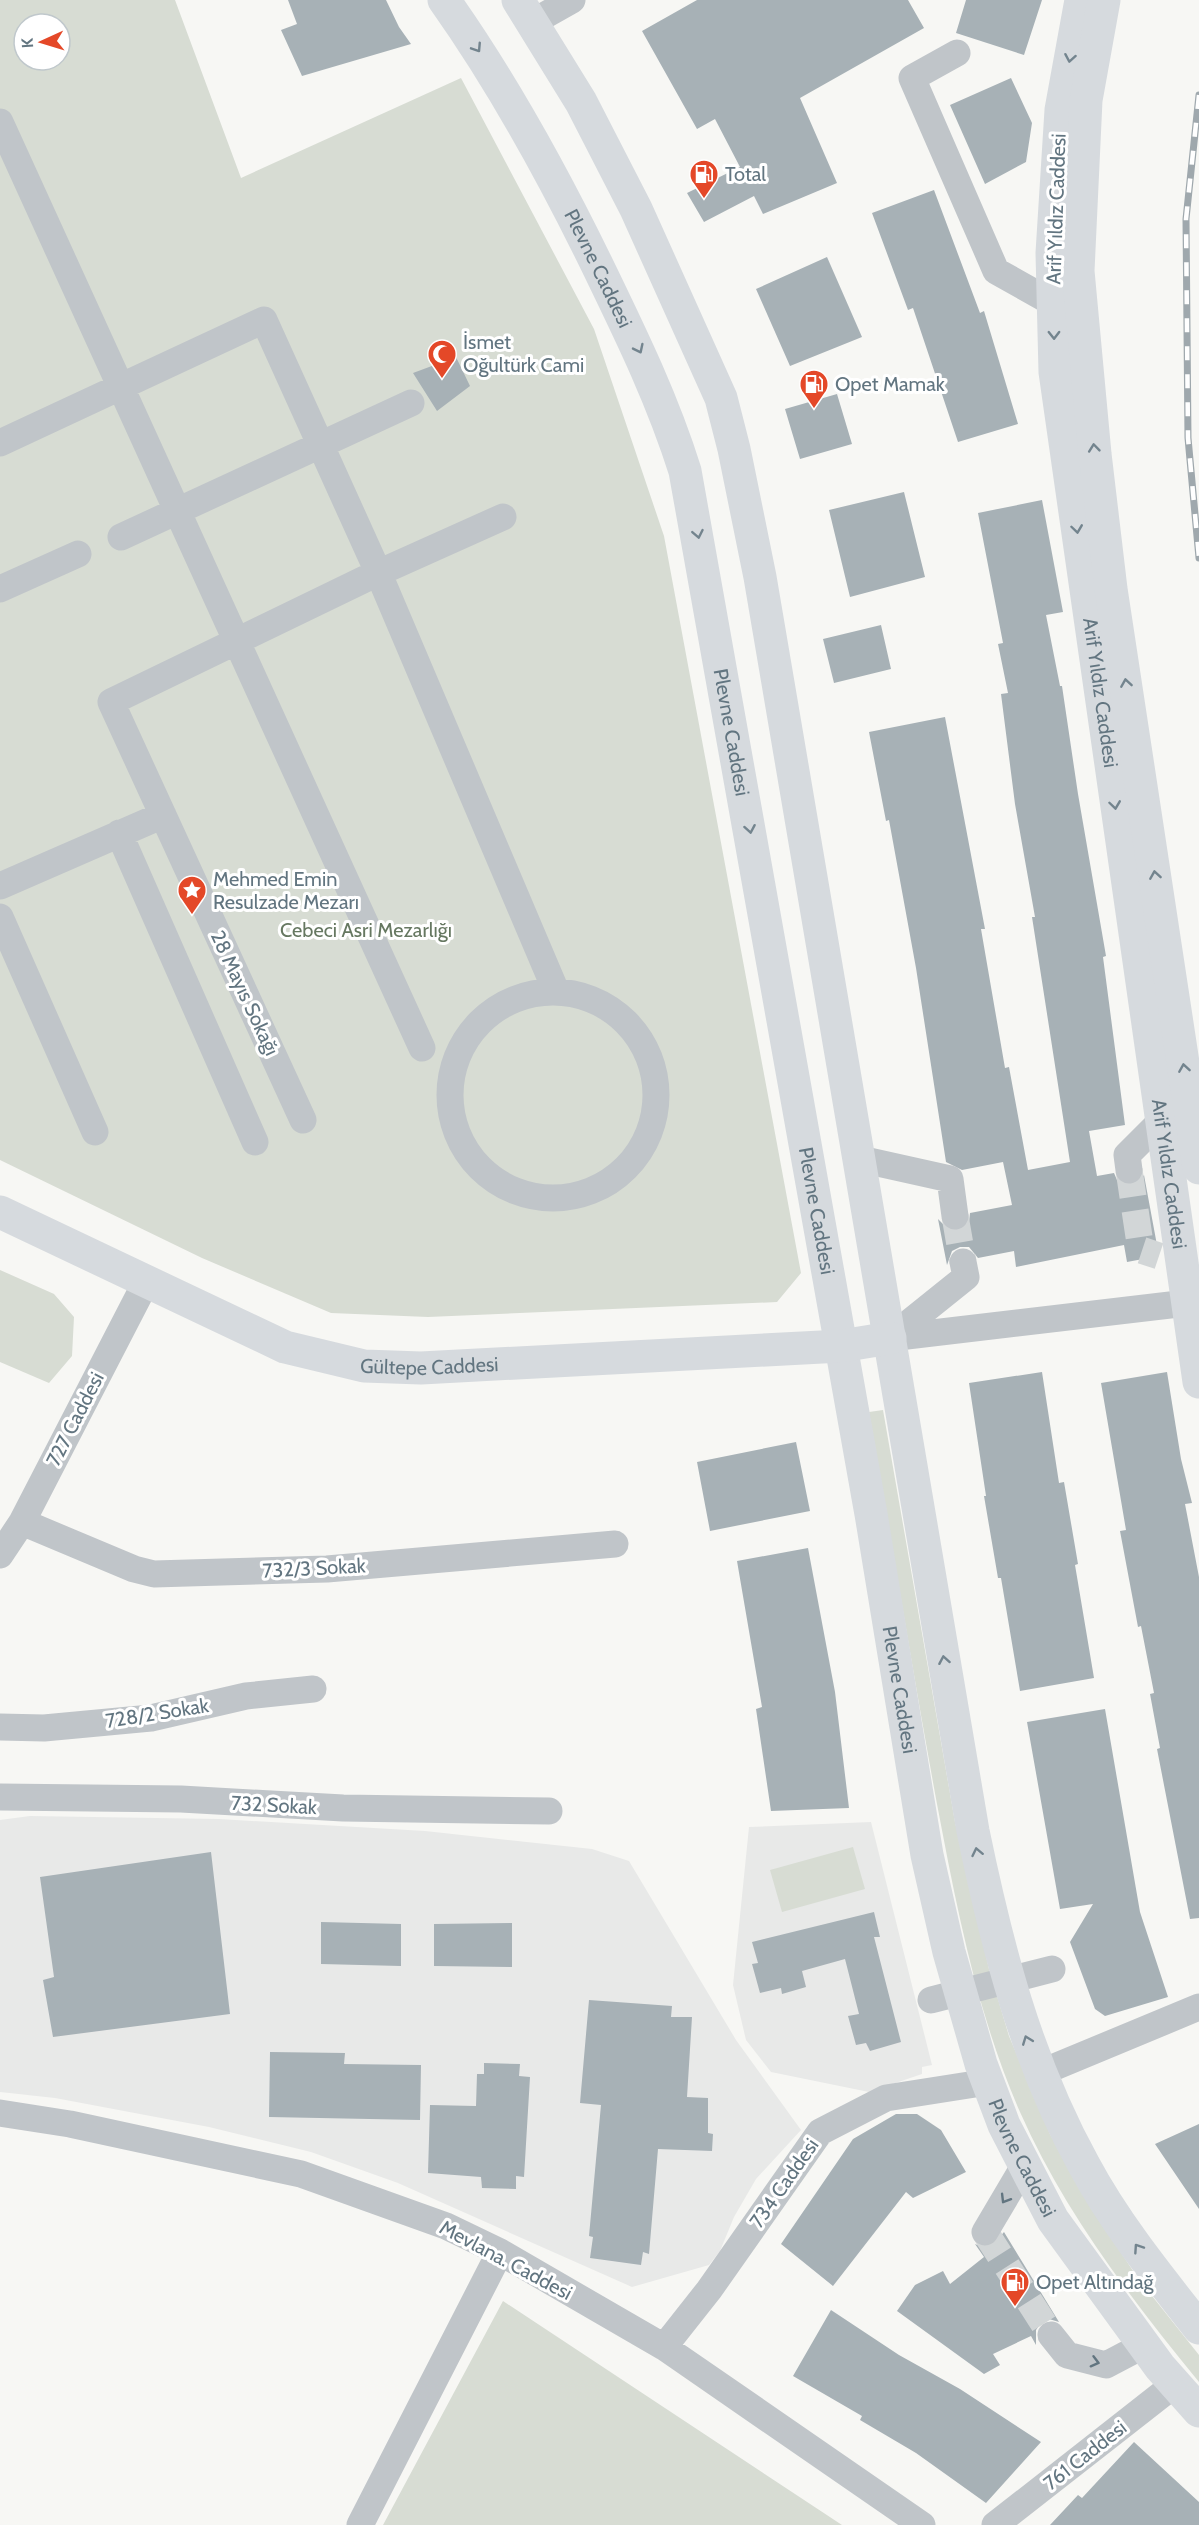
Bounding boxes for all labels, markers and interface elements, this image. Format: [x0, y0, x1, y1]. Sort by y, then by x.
north arrow [12, 12, 72, 72]
text: K [18, 37, 37, 49]
one-way arrow [470, 41, 481, 52]
one-way arrow [1064, 52, 1077, 62]
street label: Arif Yıldız Caddesi [1041, 133, 1071, 285]
fuel station icon: Total [688, 158, 720, 200]
place label: Total [725, 162, 766, 186]
street label: Plevne Caddesi [559, 205, 637, 331]
place label: İsmet Oğultürk Cami [463, 330, 584, 377]
one-way arrow [1048, 331, 1060, 340]
mosque icon: İsmet Oğultürk Cami [426, 338, 458, 380]
one-way arrow [631, 343, 643, 354]
fuel station icon: Opet Mamak [798, 368, 830, 410]
place label: Opet Mamak [835, 372, 945, 396]
one-way arrow [1088, 443, 1101, 452]
one-way arrow [1070, 524, 1082, 534]
one-way arrow [691, 529, 704, 539]
street label: Arif Yıldız Caddesi [1078, 616, 1123, 769]
street label: Plevne Caddesi [708, 667, 755, 798]
one-way arrow [1120, 678, 1132, 687]
one-way arrow [1109, 801, 1121, 810]
one-way arrow [743, 824, 756, 834]
place label: Mehmed Emin Resulzade Mezarı [213, 867, 359, 914]
one-way arrow [1149, 871, 1161, 880]
place icon: Mehmed Emin Resulzade Mezarı [176, 874, 208, 916]
park label: Cebeci Asri Mezarlığı [280, 918, 452, 942]
street label: 28 Mayıs Sokağı [206, 927, 284, 1059]
one-way arrow [1178, 1064, 1191, 1074]
street label: Arif Yıldız Caddesi [1147, 1097, 1192, 1250]
street label: Plevne Caddesi [794, 1145, 840, 1276]
street label: Gültepe Caddesi [360, 1352, 499, 1380]
street label: 727 Caddesi [41, 1368, 109, 1470]
street label: 732/3 Sokak [262, 1553, 366, 1583]
street label: Plevne Caddesi [878, 1624, 922, 1755]
one-way arrow [938, 1655, 951, 1665]
street label: 728/2 Sokak [104, 1693, 210, 1733]
street label: 732 Sokak [230, 1791, 318, 1819]
one-way arrow [971, 1847, 984, 1857]
one-way arrow [1022, 2035, 1034, 2046]
street label: Plevne Caddesi [983, 2095, 1061, 2221]
street label: 734 Caddesi [744, 2134, 824, 2232]
one-way arrow [1000, 2193, 1012, 2203]
street label: Mevlana. Caddesi [436, 2215, 576, 2305]
one-way arrow [1134, 2244, 1146, 2254]
fuel station icon: Opet Altındağ [999, 2266, 1031, 2308]
place label: Opet Altındağ [1036, 2270, 1155, 2294]
one-way arrow [1089, 2355, 1100, 2367]
street label: 761 Caddesi [1039, 2415, 1131, 2495]

